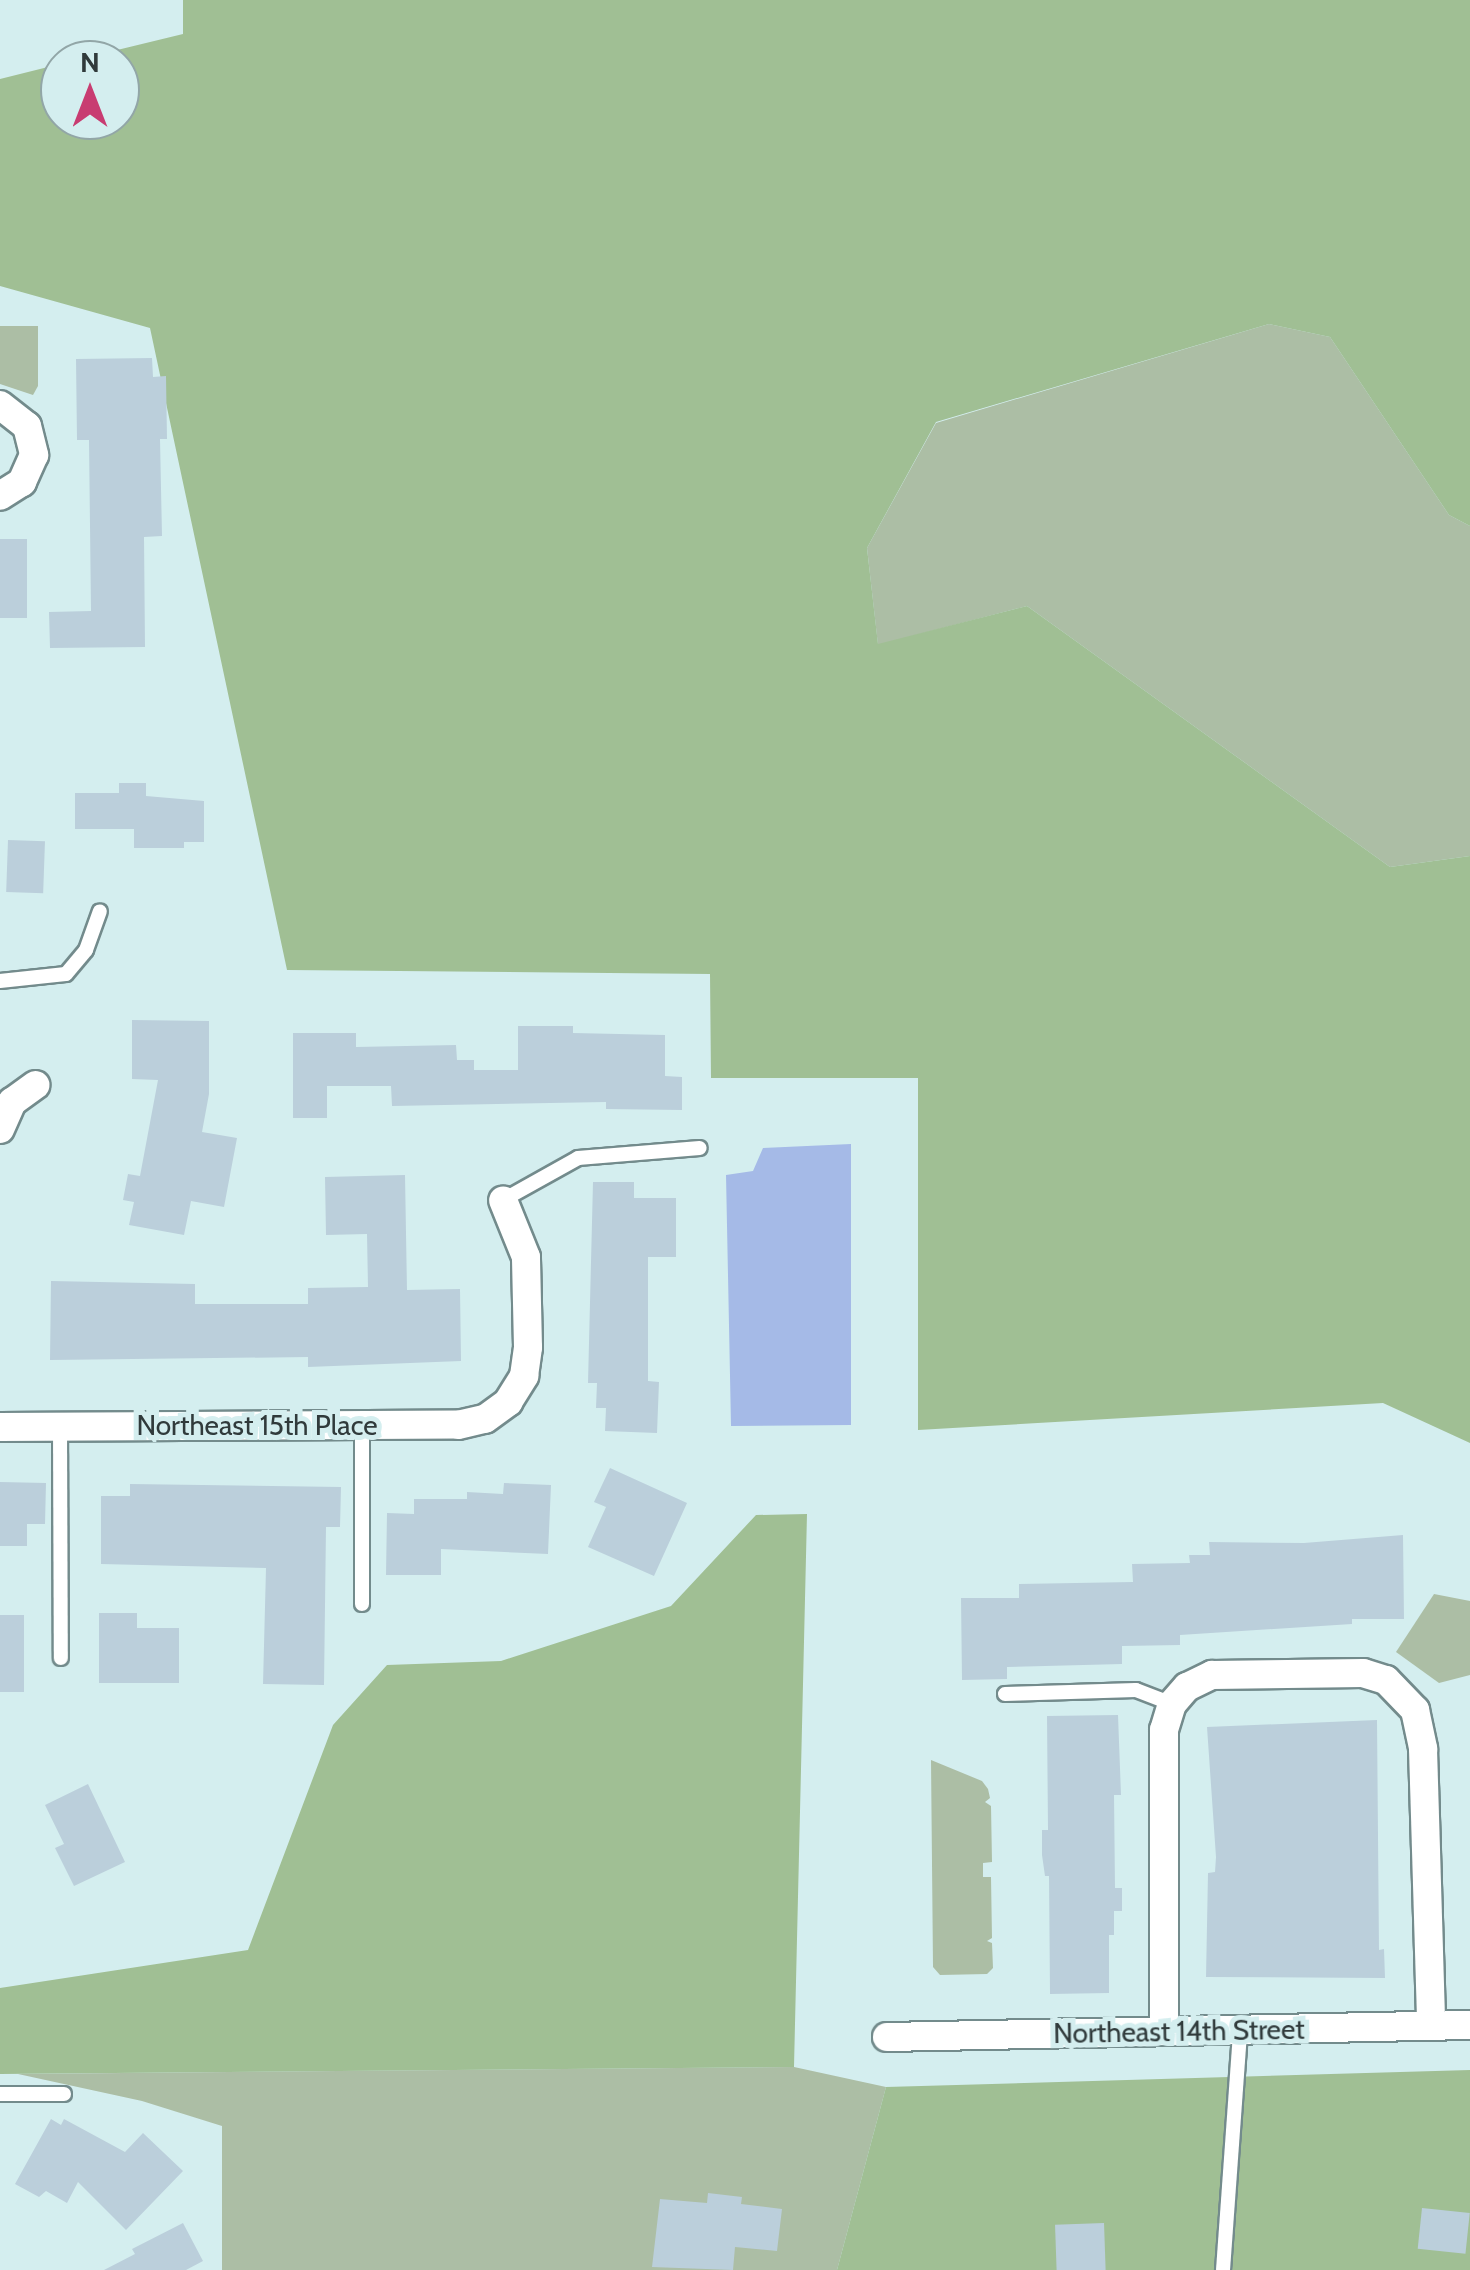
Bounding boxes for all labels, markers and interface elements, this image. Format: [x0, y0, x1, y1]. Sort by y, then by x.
north arrow [40, 40, 140, 140]
text: N [80, 45, 100, 79]
street label: Northeast 15th Place [136, 1408, 378, 1442]
street label: Northeast 14th Street [1053, 2012, 1305, 2050]

